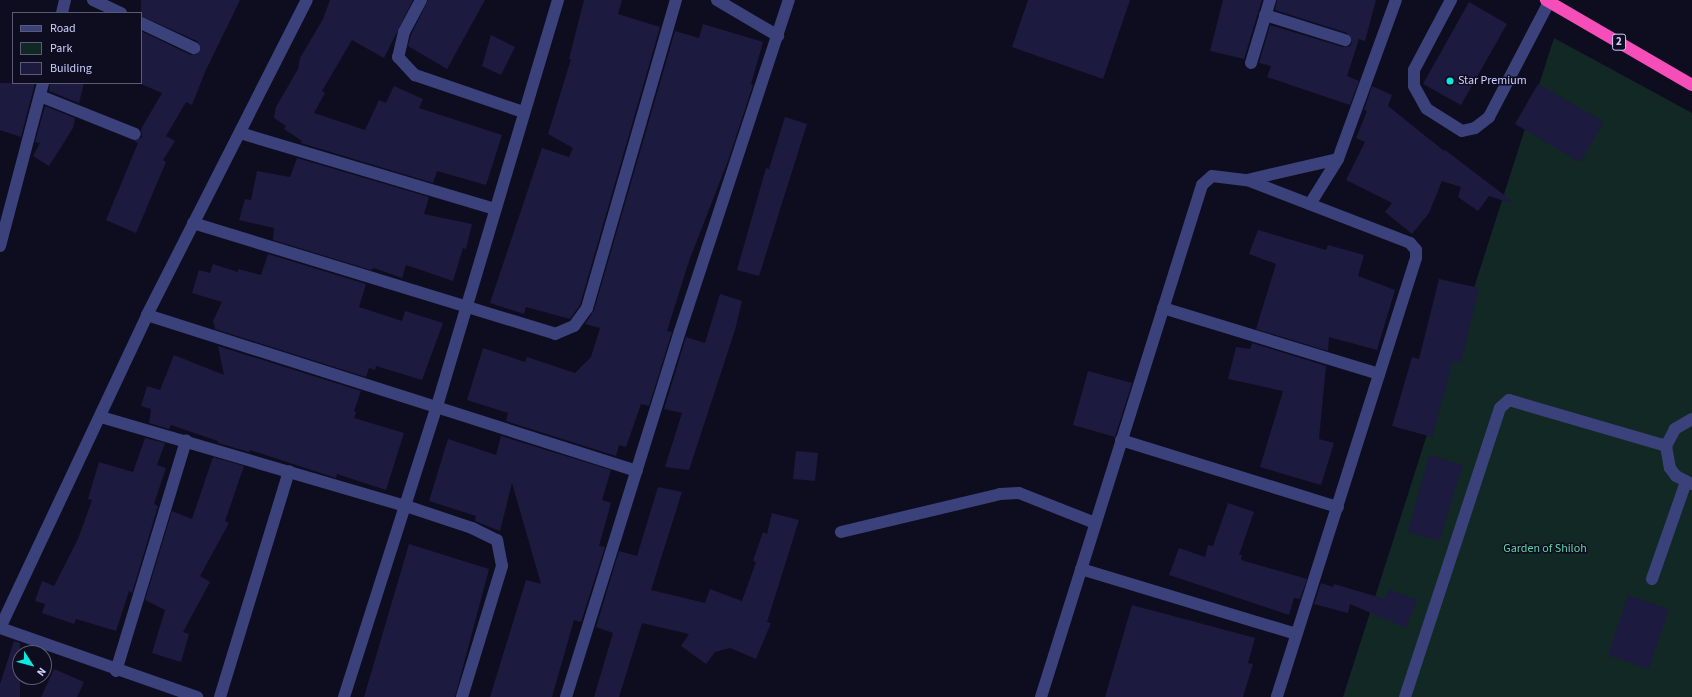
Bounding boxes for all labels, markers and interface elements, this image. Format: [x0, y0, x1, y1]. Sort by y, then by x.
legend [12, 12, 142, 84]
text: Road [50, 20, 76, 37]
road number: 2 [1612, 33, 1626, 51]
text: Park [50, 40, 72, 57]
text: Building [50, 60, 92, 77]
place label: Star Premium [1458, 74, 1527, 88]
marker: Star Premium [1445, 76, 1455, 86]
park label: Garden of Shiloh [1503, 542, 1587, 556]
north arrow [12, 645, 52, 685]
text: N [33, 664, 50, 679]

